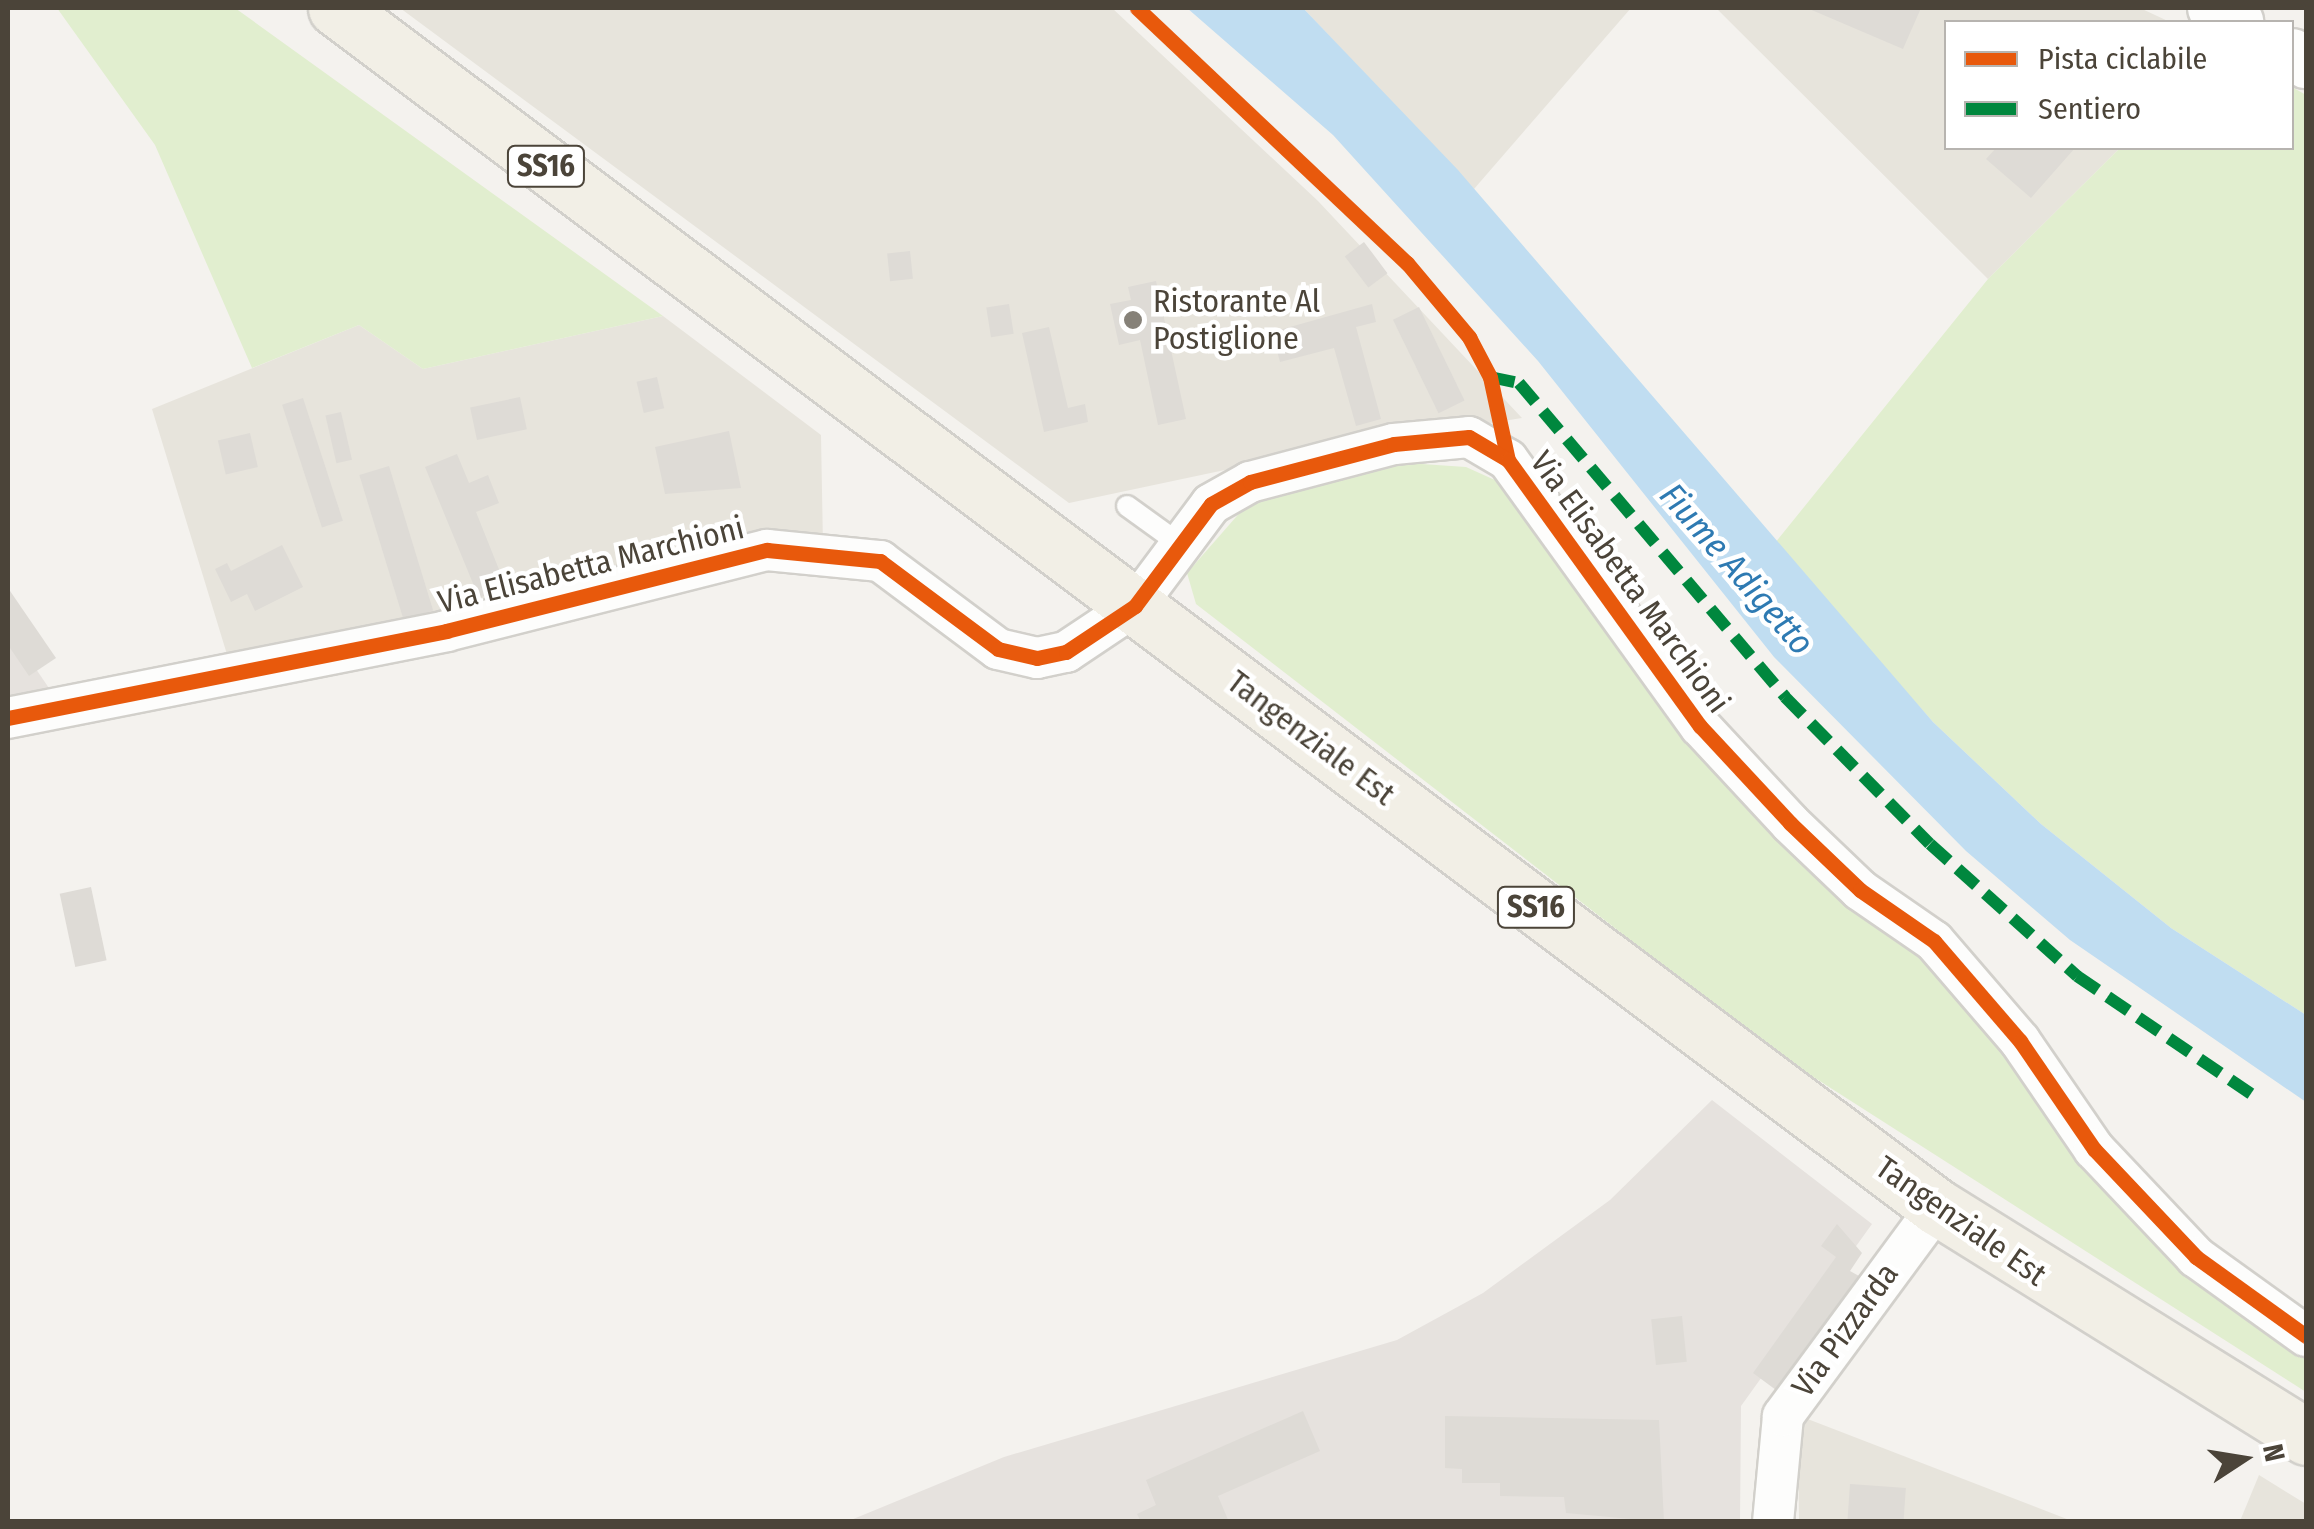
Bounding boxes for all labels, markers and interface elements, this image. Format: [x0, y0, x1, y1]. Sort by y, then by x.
legend [1944, 20, 2294, 150]
text: Pista ciclabile [2038, 41, 2207, 77]
text: Sentiero [2038, 91, 2141, 127]
road number: SS16 [506, 141, 586, 191]
place label: Ristorante Al Postiglione [1153, 283, 1320, 358]
marker: Ristorante Al Postiglione [1122, 309, 1144, 331]
street label: Via Elisabetta Marchioni [1522, 444, 1738, 720]
water label: Fiume Adigetto [1651, 475, 1823, 663]
street label: Via Elisabetta Marchioni [434, 508, 748, 622]
street label: Tangenziale Est [1220, 663, 1402, 813]
road number: SS16 [1496, 882, 1576, 932]
street label: Tangenziale Est [1868, 1148, 2054, 1294]
street label: Via Pizzarda [1784, 1256, 1906, 1404]
north arrow [2194, 1409, 2294, 1509]
text: N [2256, 1441, 2292, 1464]

